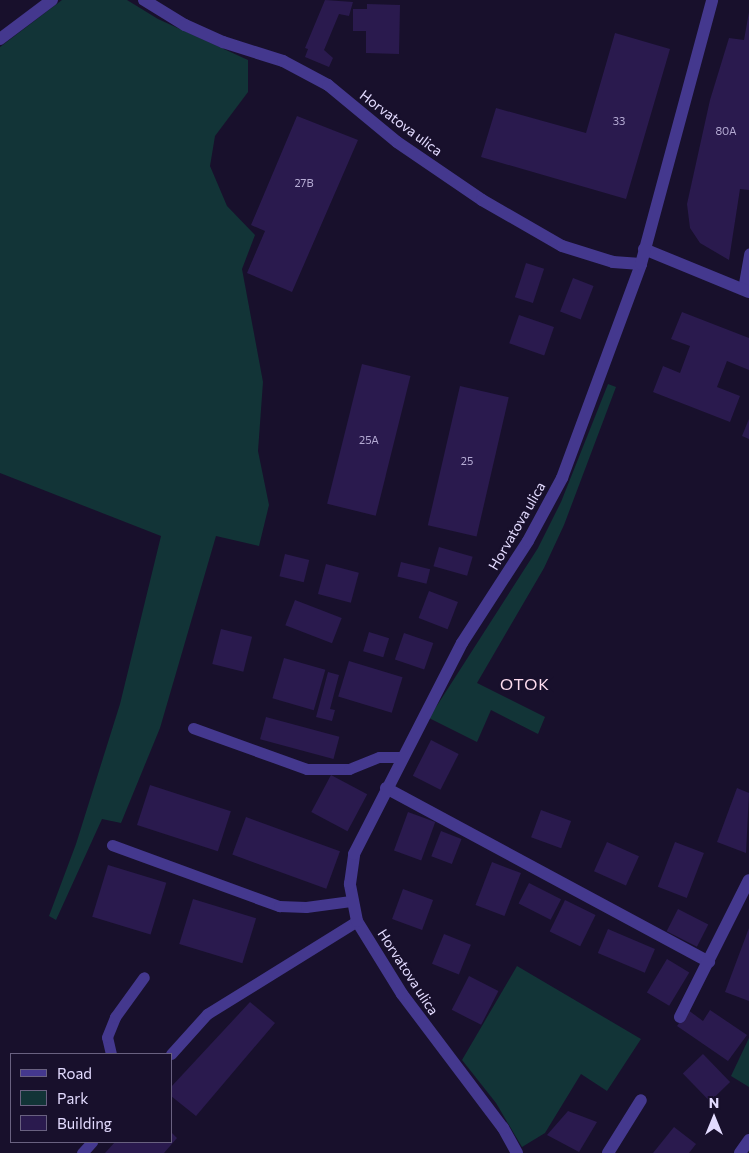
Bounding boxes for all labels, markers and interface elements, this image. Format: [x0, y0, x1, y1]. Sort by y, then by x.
street label: Horvatova ulica [356, 87, 446, 159]
house number: 33 [613, 114, 625, 128]
house number: 80A [715, 124, 737, 138]
house number: 27B [295, 176, 313, 190]
house number: 25A [359, 433, 379, 447]
house number: 25 [461, 454, 473, 468]
street label: Horvatova ulica [485, 479, 549, 573]
district label: OTOK [499, 674, 551, 694]
street label: Horvatova ulica [374, 926, 442, 1018]
legend [10, 1053, 172, 1143]
text: Road [57, 1064, 92, 1082]
text: Park [57, 1089, 88, 1107]
north arrow [689, 1093, 739, 1143]
text: N [709, 1094, 719, 1111]
text: Building [57, 1114, 112, 1132]

